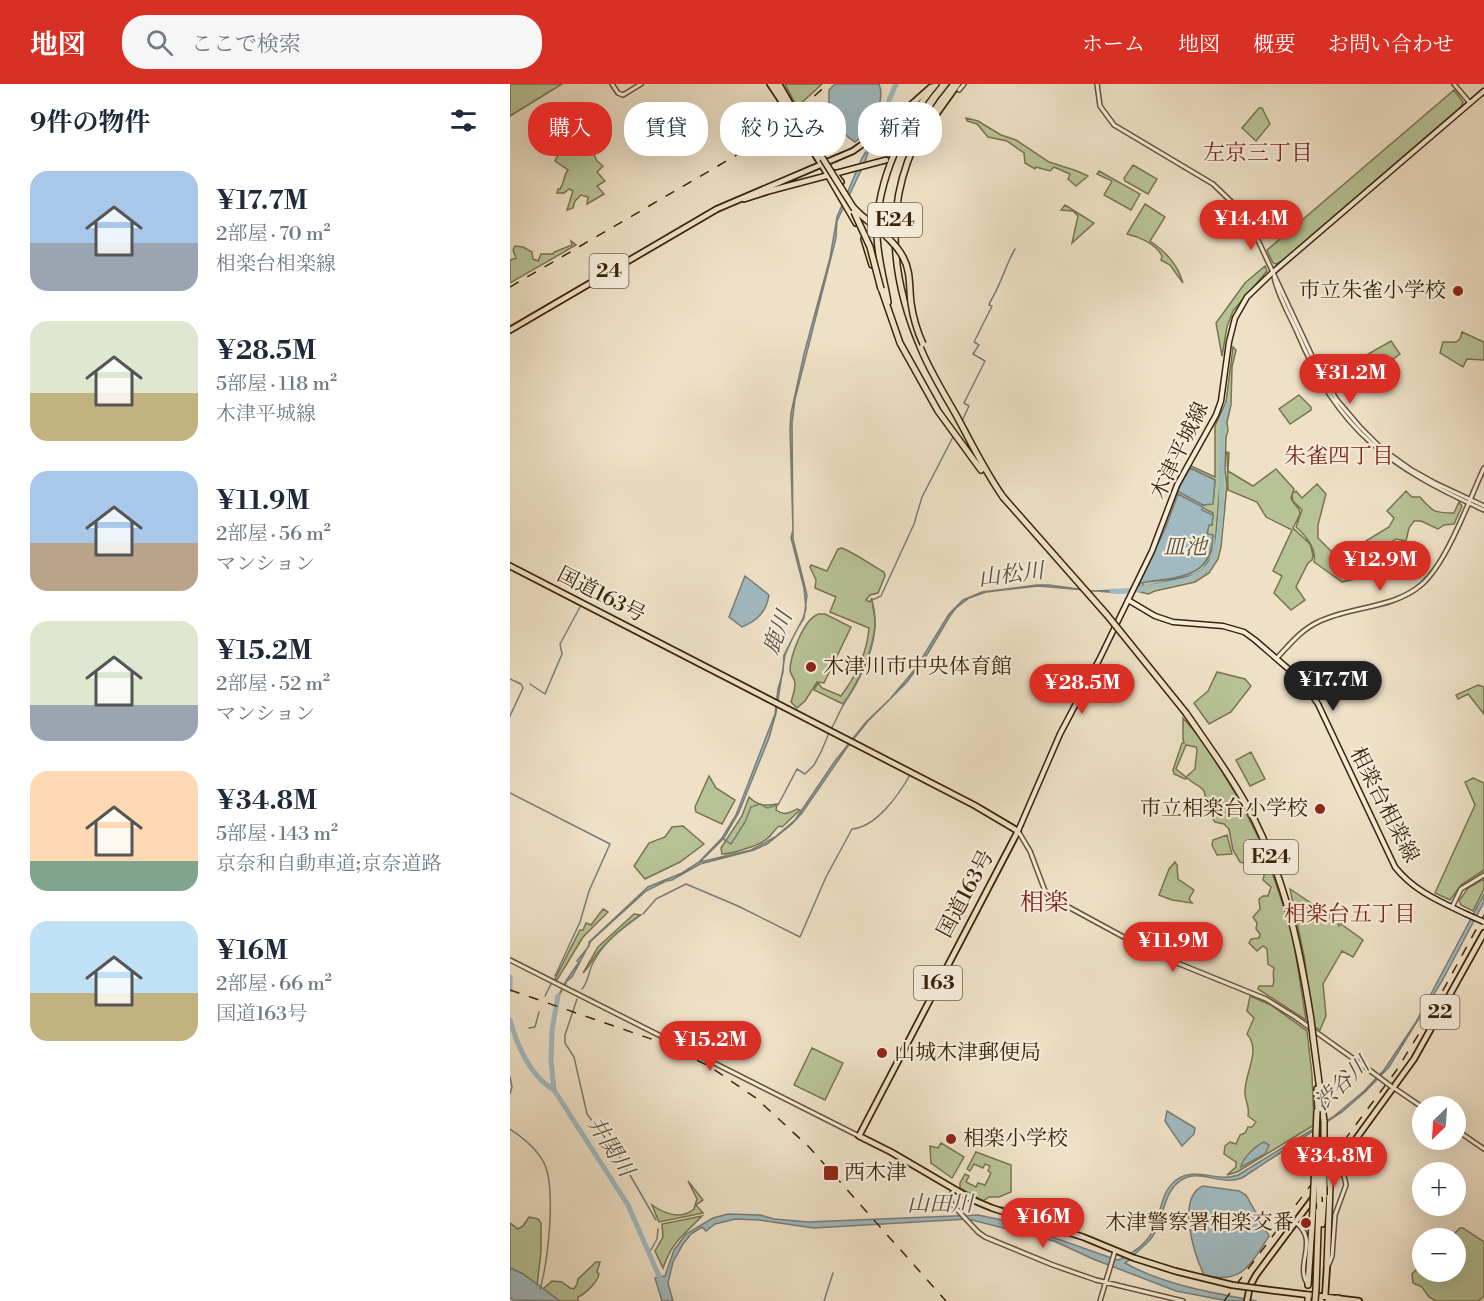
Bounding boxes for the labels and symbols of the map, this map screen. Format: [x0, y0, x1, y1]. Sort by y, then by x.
district label: 左京三丁目 [1203, 140, 1313, 167]
pin: ¥14.4M [1202, 200, 1300, 251]
road number: E24 [868, 203, 922, 237]
road number: 24 [590, 254, 628, 288]
place label: 市立朱雀小学校 [1299, 278, 1446, 304]
marker: 市立朱雀小学校 [1451, 284, 1465, 298]
pin: ¥31.2M [1301, 354, 1399, 405]
street label: 木津平城線 [1145, 398, 1215, 504]
district label: 朱雀四丁目 [1284, 443, 1394, 470]
water label: 皿池 [1163, 534, 1210, 561]
pin: ¥12.9M [1331, 541, 1429, 592]
water label: 山松川 [977, 557, 1047, 592]
street label: 国道163号 [552, 562, 650, 628]
water label: 鹿川 [758, 606, 799, 658]
place label: 木津川市中央体育館 [823, 654, 1012, 680]
marker: 木津川市中央体育館 [804, 660, 818, 674]
pin: ¥17.7M [1284, 661, 1382, 712]
pin: ¥28.5M [1033, 664, 1131, 715]
street label: 相楽台相楽線 [1344, 743, 1424, 867]
place label: 市立相楽台小学校 [1140, 796, 1308, 822]
marker: 市立相楽台小学校 [1313, 802, 1327, 816]
road number: E24 [1244, 840, 1298, 874]
street label: 国道163号 [932, 846, 1000, 942]
district label: 相楽 [1020, 888, 1068, 918]
district label: 相楽台五丁目 [1284, 901, 1416, 928]
pin: ¥11.9M [1124, 922, 1222, 973]
road number: 163 [914, 966, 962, 1000]
road number: 22 [1420, 995, 1460, 1029]
pin: ¥15.2M [661, 1021, 759, 1072]
place label: 山城木津郵便局 [894, 1040, 1041, 1066]
marker: 山城木津郵便局 [875, 1046, 889, 1060]
water label: 渋谷川 [1309, 1050, 1377, 1116]
north arrow [1412, 1096, 1466, 1150]
water label: 井関川 [581, 1112, 640, 1184]
place label: 相楽小学校 [963, 1126, 1068, 1152]
marker: 相楽小学校 [944, 1132, 958, 1146]
pin: ¥34.8M [1285, 1137, 1383, 1188]
place label: 西木津 [844, 1160, 907, 1186]
marker: 西木津 [822, 1164, 840, 1182]
water label: 山田川 [907, 1191, 975, 1218]
pin: ¥16M [1007, 1198, 1079, 1249]
place label: 木津警察署相楽交番 [1105, 1210, 1294, 1236]
marker: 木津警察署相楽交番 [1299, 1216, 1313, 1230]

